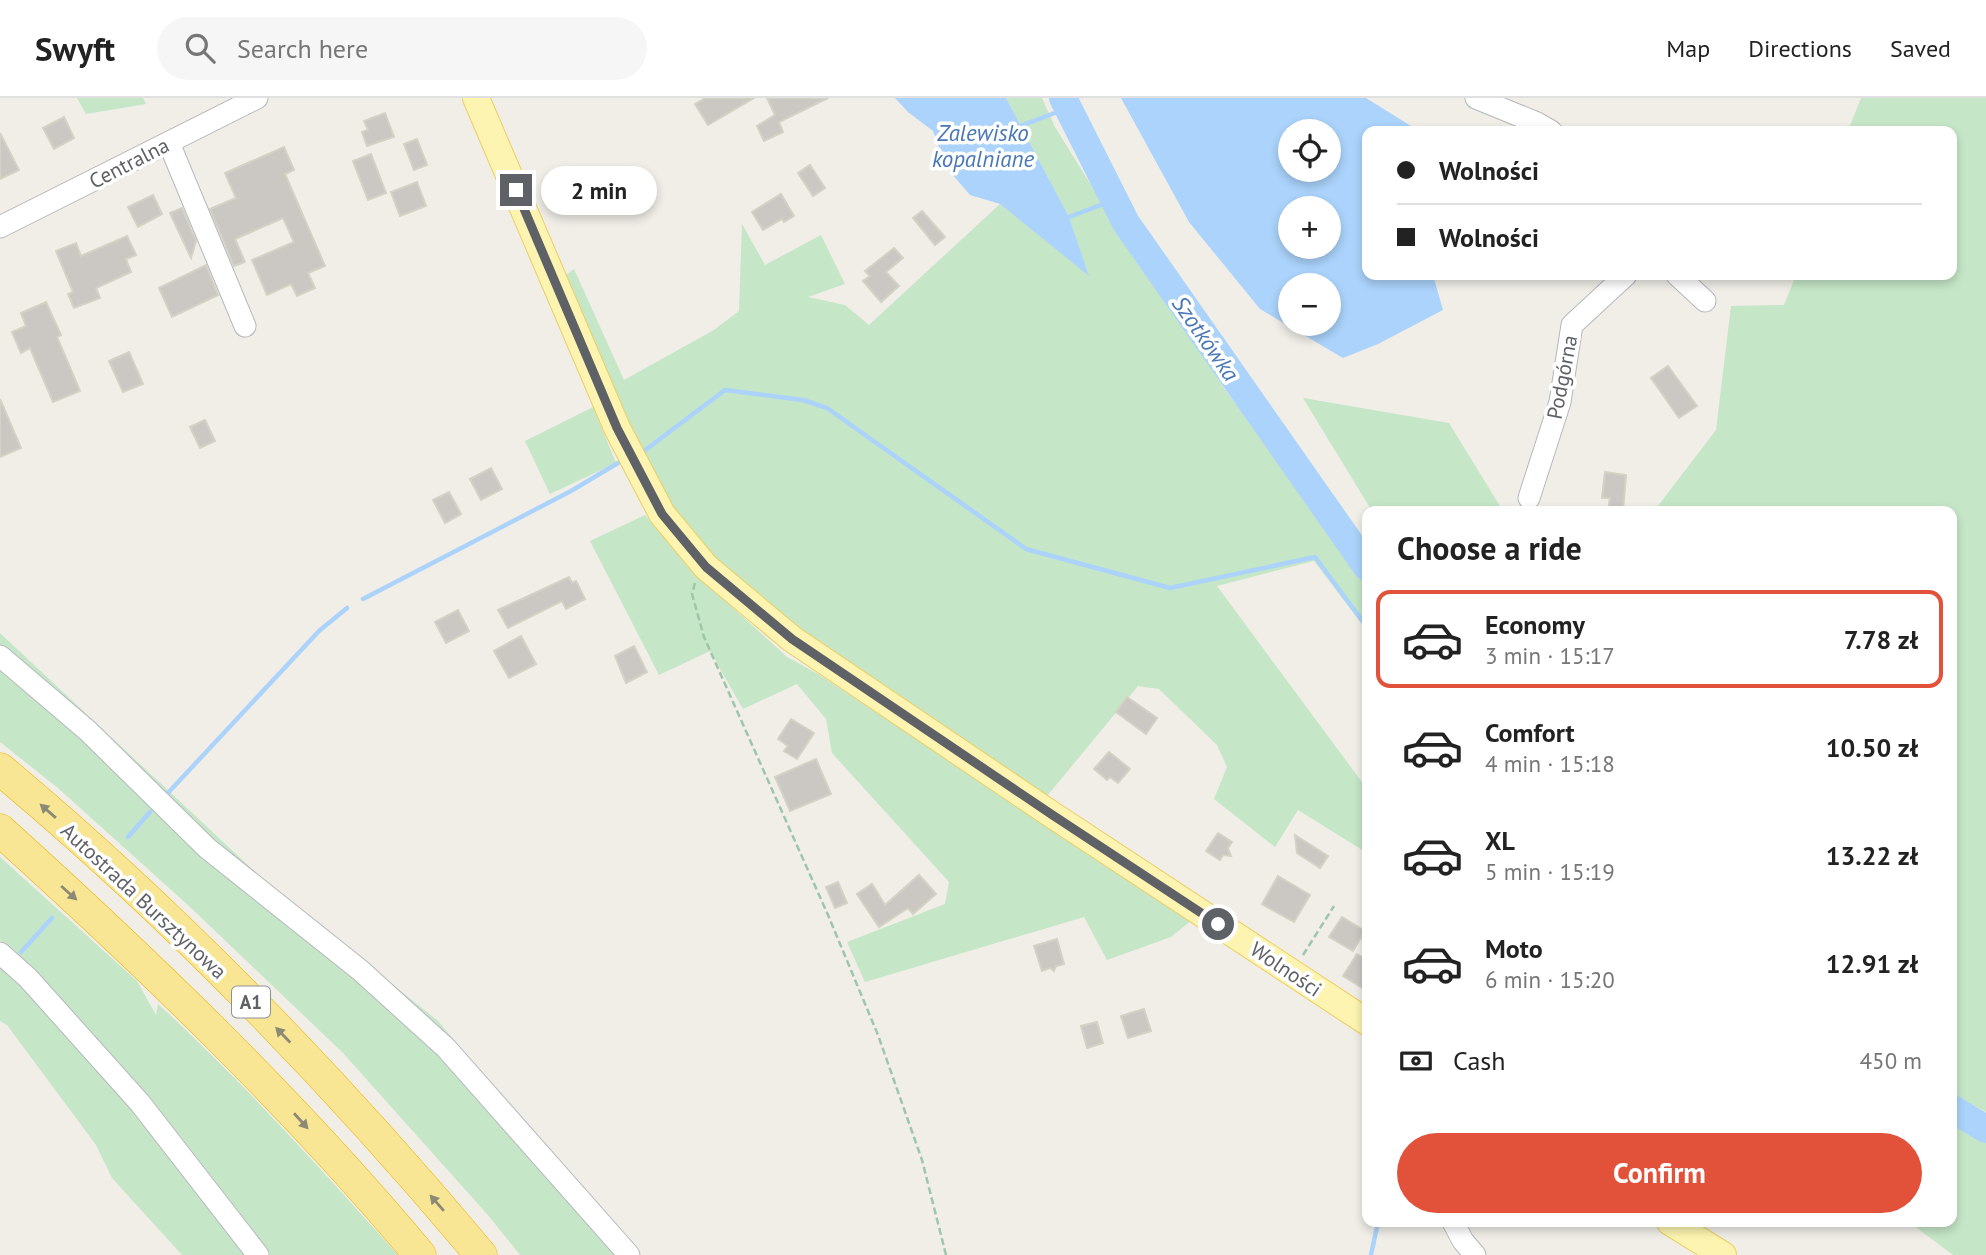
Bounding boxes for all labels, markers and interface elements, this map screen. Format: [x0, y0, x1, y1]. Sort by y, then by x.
search box [157, 17, 647, 80]
text: Swyft [35, 27, 115, 70]
icon: search [181, 29, 219, 67]
text: Search here [237, 32, 368, 65]
text: Map [1666, 33, 1710, 64]
text: Directions [1748, 33, 1852, 64]
text: Saved [1890, 33, 1951, 64]
water label: Zalewisko kopalniane [932, 118, 1034, 173]
map controls [1278, 119, 1341, 336]
button: locate [1278, 119, 1341, 182]
street label: Centralna [85, 131, 173, 195]
text: Wolności [1439, 154, 1539, 187]
callout: 2 min [540, 166, 656, 214]
route end [500, 174, 532, 206]
text: 2 min [571, 176, 627, 205]
button: + [1278, 196, 1341, 259]
text: Wolności [1439, 221, 1539, 254]
button: − [1278, 273, 1341, 336]
water label: Szotkówka [1166, 290, 1246, 386]
street label: Podgórna [1541, 333, 1583, 421]
text: Choose a ride [1397, 527, 1582, 569]
icon: car [1401, 608, 1464, 671]
text: Economy [1485, 608, 1585, 641]
text: 7.78 zł [1844, 623, 1918, 656]
text: 3 min · 15:17 [1485, 641, 1615, 670]
icon: car [1401, 716, 1464, 779]
text: Comfort [1485, 716, 1575, 749]
text: 10.50 zł [1826, 731, 1918, 764]
text: 4 min · 15:18 [1485, 749, 1615, 778]
one-way arrow [39, 803, 57, 819]
street label: Autostrada Bursztynowa [56, 817, 232, 985]
icon: car [1401, 824, 1464, 887]
text: XL [1485, 824, 1515, 857]
text: 13.22 zł [1826, 839, 1918, 872]
text: 5 min · 15:19 [1485, 857, 1615, 886]
one-way arrow [60, 884, 77, 900]
route start [1202, 908, 1234, 940]
icon: car [1401, 932, 1464, 995]
text: Moto [1485, 932, 1543, 965]
street label: Wolności [1245, 935, 1327, 1003]
text: 12.91 zł [1826, 947, 1918, 980]
text: 6 min · 15:20 [1485, 965, 1615, 994]
road number: A1 [232, 986, 270, 1018]
one-way arrow [275, 1027, 292, 1044]
icon: cash [1397, 1042, 1435, 1080]
text: Cash [1453, 1044, 1505, 1077]
text: 450 m [1860, 1046, 1922, 1075]
one-way arrow [293, 1112, 309, 1130]
button: Confirm [1397, 1133, 1922, 1213]
one-way arrow [429, 1194, 445, 1212]

